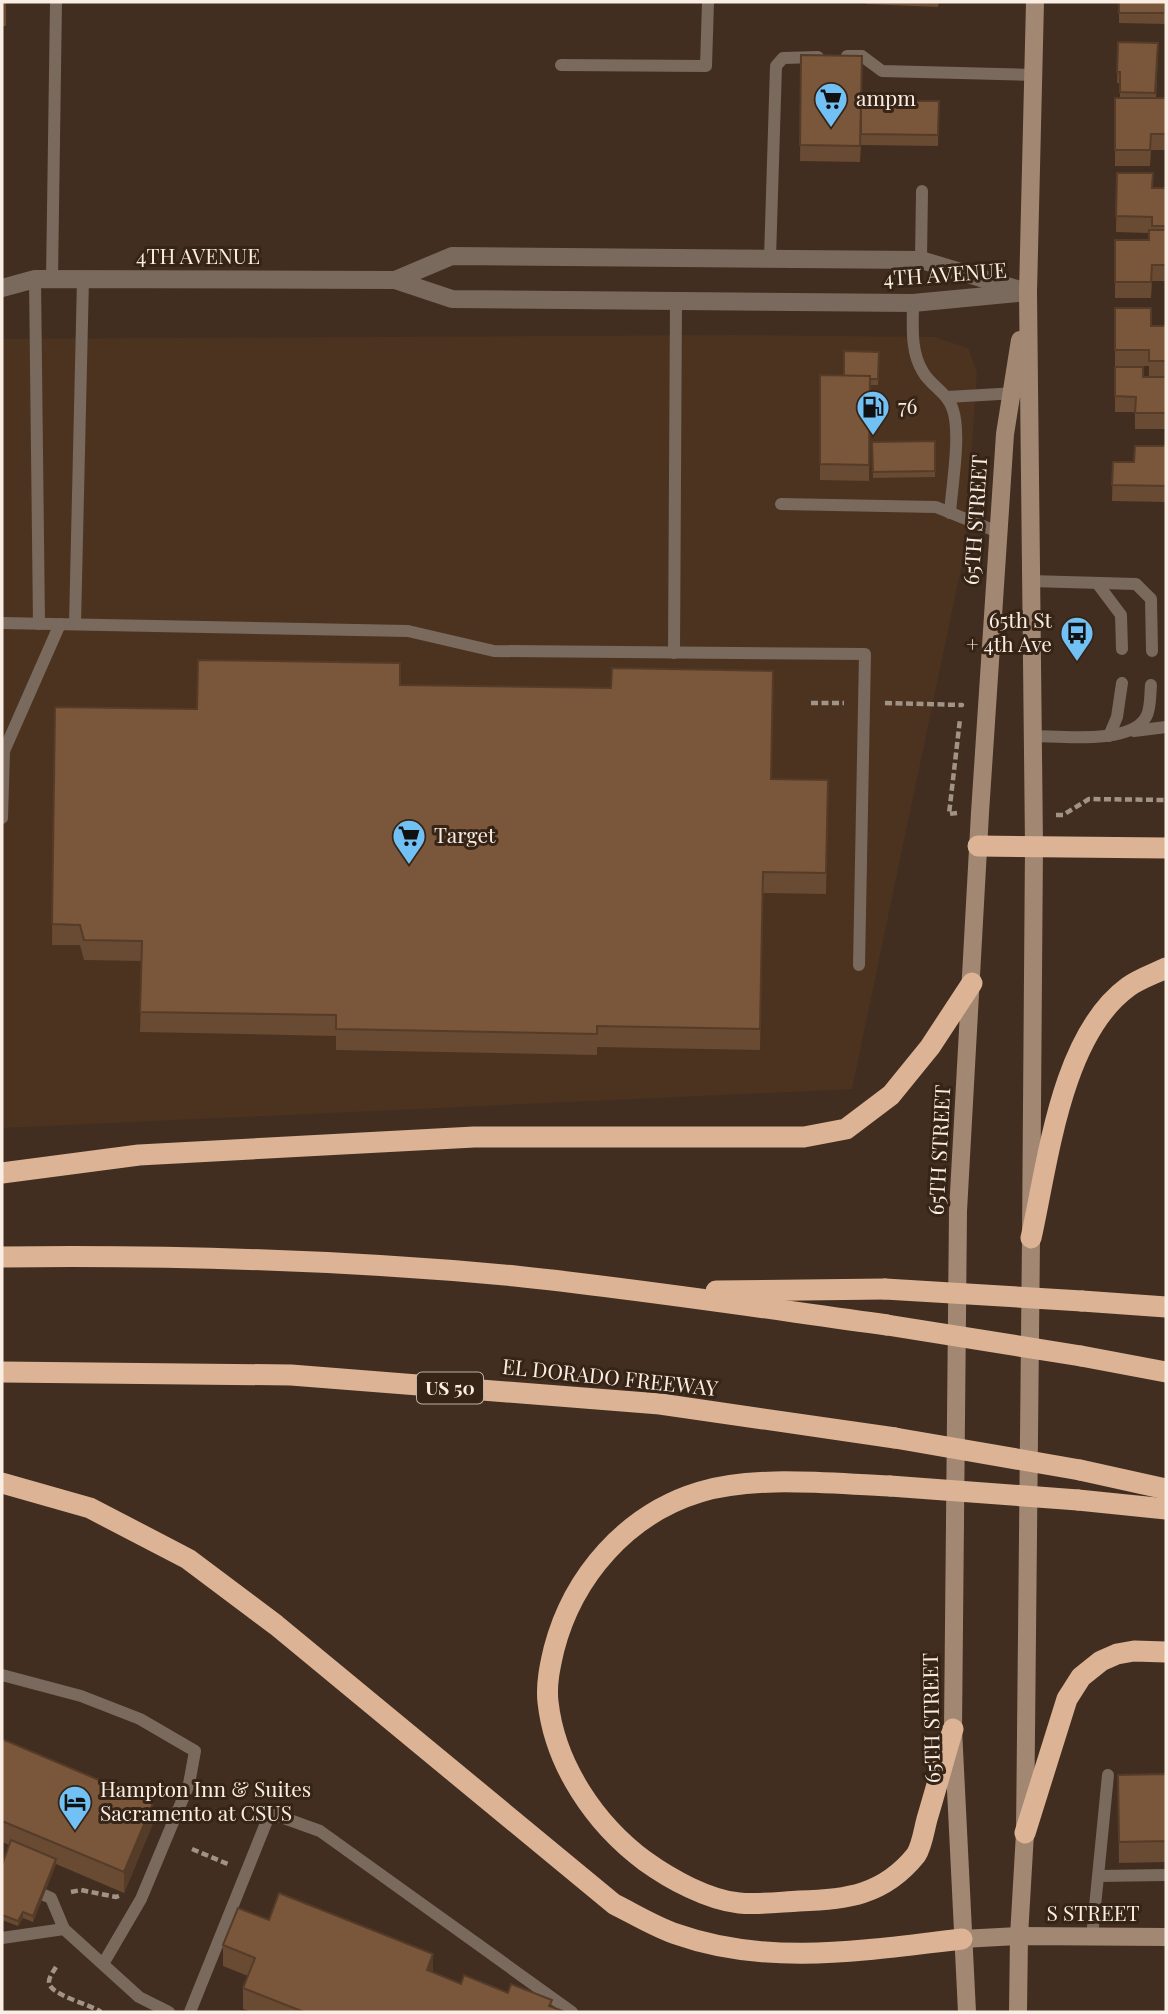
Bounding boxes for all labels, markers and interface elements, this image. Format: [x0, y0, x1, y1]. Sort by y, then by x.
supermarket icon: ampm [812, 80, 850, 129]
place label: ampm [856, 83, 916, 111]
street label: 4TH AVENUE [136, 241, 260, 269]
street label: 4TH AVENUE [882, 255, 1008, 291]
fuel station icon: 76 [854, 388, 892, 437]
place label: 76 [898, 391, 918, 419]
street label: 65TH STREET [955, 454, 993, 586]
place label: 65th St + 4th Ave [966, 605, 1053, 657]
bus stop icon: 65th St + 4th Ave [1058, 614, 1096, 663]
supermarket icon: Target [390, 817, 428, 866]
place label: Target [434, 820, 496, 848]
street label: 65TH STREET [921, 1084, 955, 1216]
street label: EL DORADO FREEWAY [501, 1351, 720, 1401]
road number: US 50 [417, 1372, 483, 1404]
street label: 65TH STREET [915, 1653, 945, 1783]
place label: Hampton Inn & Suites Sacramento at CSUS [100, 1774, 311, 1826]
hotel icon: Hampton Inn & Suites Sacramento at CSUS [56, 1783, 94, 1832]
street label: S STREET [1046, 1898, 1140, 1926]

